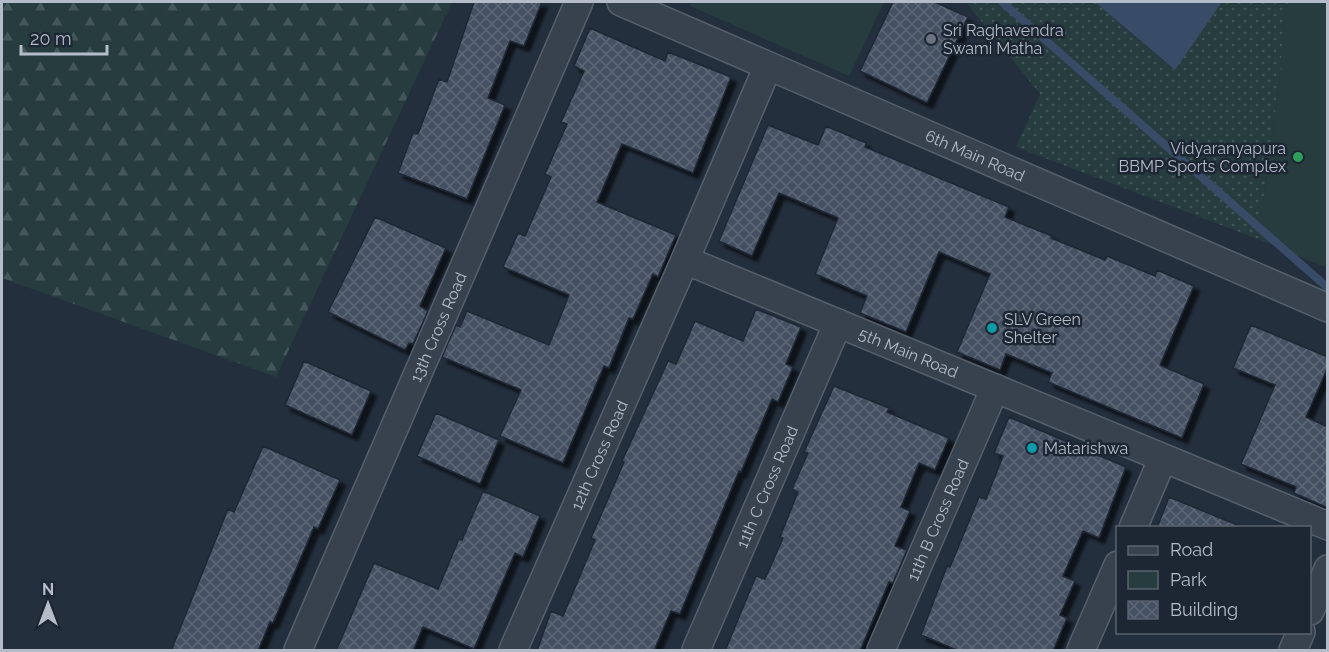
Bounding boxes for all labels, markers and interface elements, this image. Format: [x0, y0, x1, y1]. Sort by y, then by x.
scale bar [21, 18, 106, 56]
place label: Sri Raghavendra Swami Matha [943, 21, 1064, 58]
text: 20 m [30, 28, 72, 49]
marker: Sri Raghavendra Swami Matha [924, 32, 938, 46]
street label: 6th Main Road [922, 126, 1028, 186]
place label: Vidyaranyapura BBMP Sports Complex [1119, 139, 1286, 176]
marker: Vidyaranyapura BBMP Sports Complex [1291, 150, 1305, 164]
street label: 13th Cross Road [406, 269, 471, 385]
place label: SLV Green Shelter [1004, 310, 1081, 347]
marker: SLV Green Shelter [985, 321, 999, 335]
street label: 5th Main Road [856, 324, 961, 382]
street label: 12th Cross Road [567, 398, 632, 513]
street label: 11th C Cross Road [732, 423, 802, 551]
place label: Matarishwa [1044, 439, 1128, 458]
marker: Matarishwa [1025, 441, 1039, 455]
street label: 11th B Cross Road [903, 456, 973, 584]
legend [1116, 526, 1311, 634]
text: Road [1170, 539, 1213, 560]
text: Park [1170, 569, 1207, 590]
north arrow [18, 574, 78, 634]
text: N [42, 580, 54, 599]
text: Building [1170, 599, 1238, 620]

